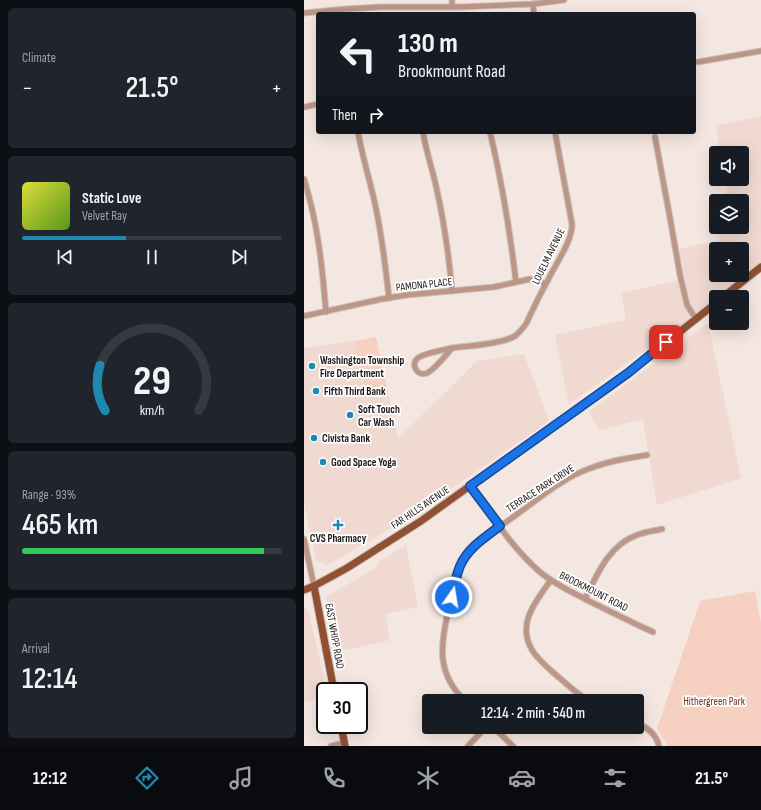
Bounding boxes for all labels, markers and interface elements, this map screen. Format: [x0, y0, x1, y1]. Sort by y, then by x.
text: 130 m [398, 27, 458, 60]
icon: left [332, 28, 384, 80]
text: Climate [22, 50, 56, 66]
text: Brookmount Road [398, 61, 505, 82]
text: 21.5° [125, 70, 179, 106]
text: − [22, 75, 33, 102]
text: + [271, 75, 282, 102]
icon: right [365, 104, 387, 126]
text: Then [332, 106, 357, 125]
map controls [709, 146, 749, 330]
button: sound [709, 146, 749, 186]
text: Static Love [82, 189, 141, 208]
button: layers [709, 194, 749, 234]
text: Velvet Ray [82, 208, 127, 224]
street label: LOUELM AVENUE [529, 226, 568, 287]
button: + [709, 242, 749, 282]
icon: previous [54, 246, 76, 268]
icon: pause [141, 246, 163, 268]
icon: next [228, 246, 250, 268]
street label: PAMONA PLACE [395, 275, 453, 294]
button: − [709, 290, 749, 330]
pin [649, 325, 683, 359]
icon: arrive [655, 331, 677, 353]
place label: Washington Township Fire Department [320, 354, 404, 380]
text: 29 [133, 357, 171, 406]
marker: Washington Township Fire Department [307, 361, 317, 371]
place label: Fifth Third Bank [324, 385, 386, 398]
marker: Fifth Third Bank [311, 386, 321, 396]
text: km/h [140, 402, 164, 419]
place label: Soft Touch Car Wash [358, 403, 400, 429]
marker: Soft Touch Car Wash [345, 410, 355, 420]
place label: Civista Bank [322, 432, 370, 445]
marker: Civista Bank [309, 433, 319, 443]
place label: Good Space Yoga [331, 456, 397, 469]
marker: Good Space Yoga [318, 457, 328, 467]
street label: TERRACE PARK DRIVE [504, 462, 577, 515]
street label: FAR HILLS AVENUE [389, 483, 452, 532]
text: Range · 93% [22, 487, 76, 503]
text: 465 km [22, 507, 98, 543]
marker: CVS Pharmacy [333, 520, 343, 530]
place label: CVS Pharmacy [310, 532, 367, 545]
street label: BROOKMOUNT ROAD [557, 569, 630, 614]
position arrow [431, 576, 473, 618]
street label: EAST WHIPP ROAD [322, 602, 347, 670]
text: Arrival [22, 641, 50, 657]
text: 12:14 [22, 661, 77, 697]
speed limit sign: 30 [316, 682, 368, 734]
park label: Hithergreen Park [683, 695, 746, 708]
text: 12:14 · 2 min · 540 m [481, 704, 585, 723]
icon: directions [133, 764, 161, 792]
icon: music [227, 764, 255, 792]
icon: phone [320, 764, 348, 792]
icon: climate [414, 764, 442, 792]
icon: car [508, 764, 536, 792]
icon: filters [601, 764, 629, 792]
text: 12:12 [33, 768, 67, 789]
text: 21.5° [695, 768, 728, 789]

